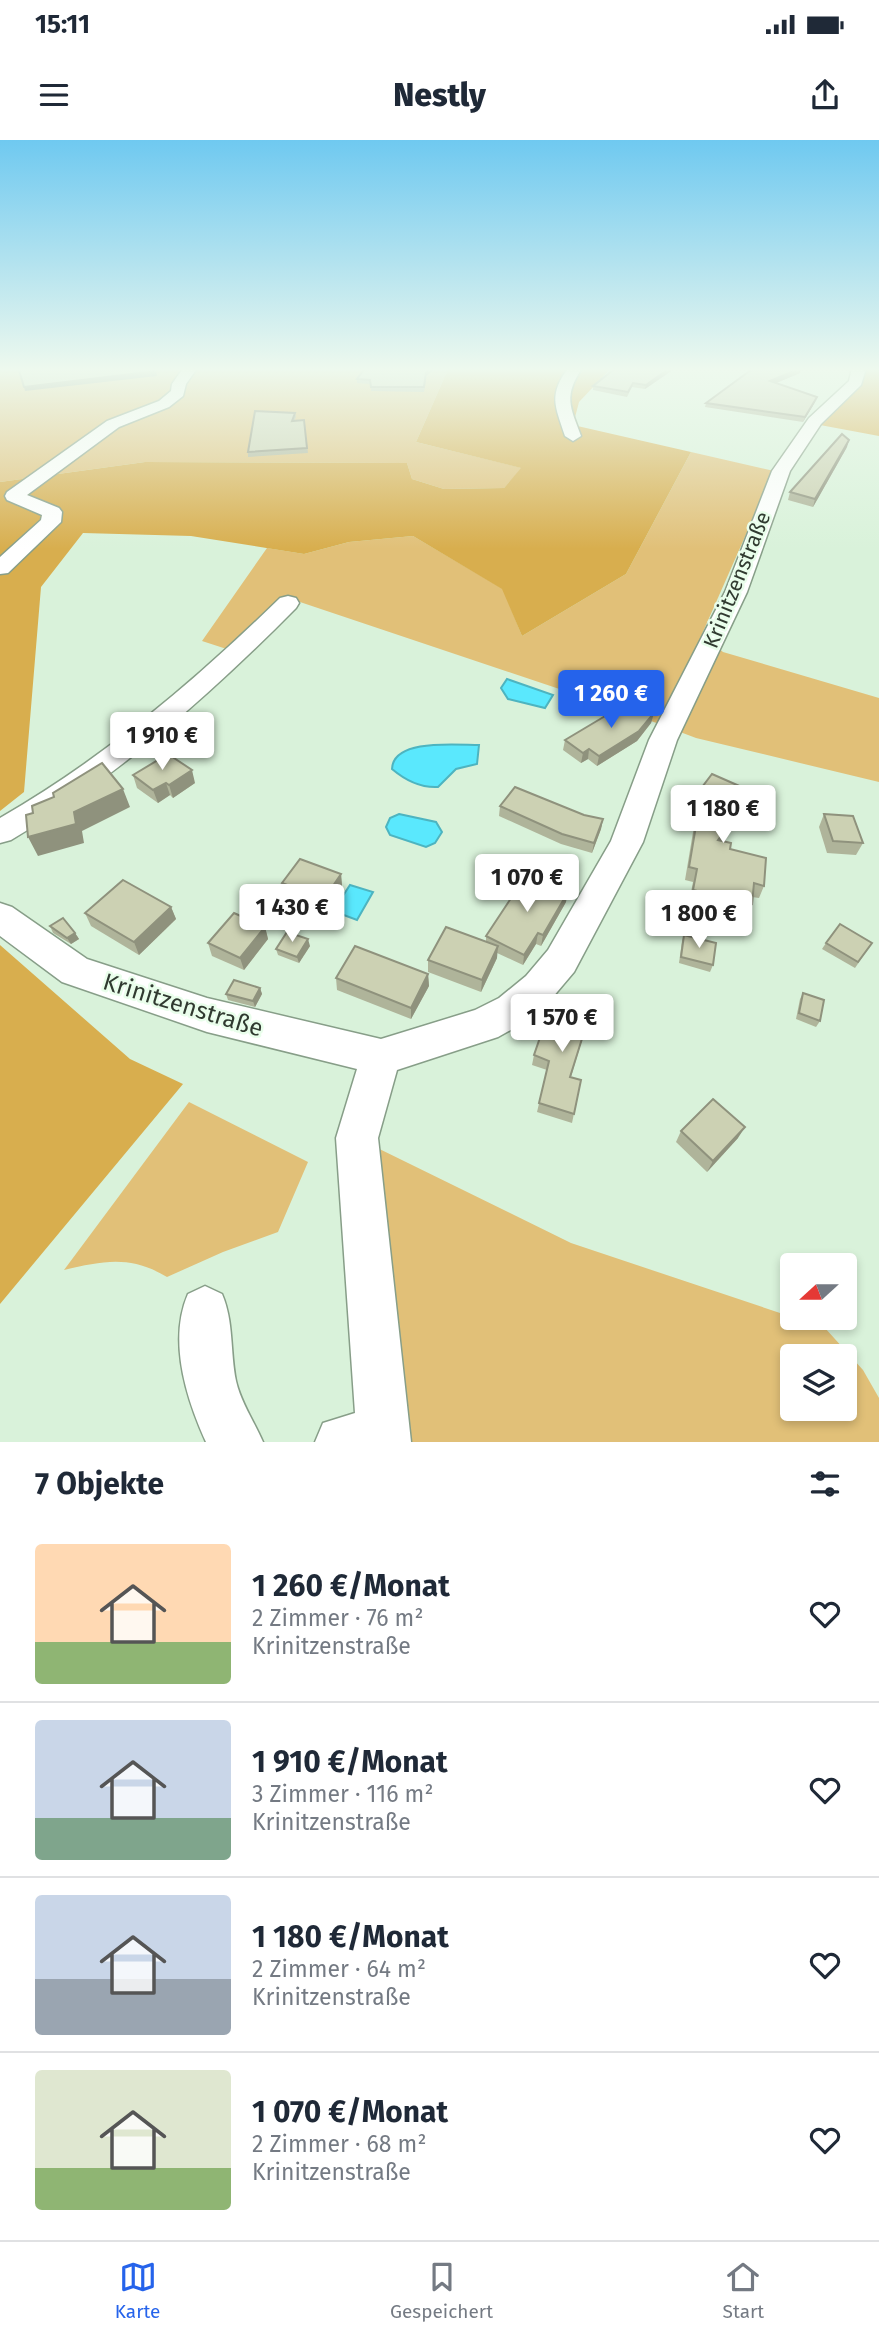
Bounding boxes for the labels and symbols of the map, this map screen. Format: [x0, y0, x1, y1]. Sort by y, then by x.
street label: Krinitzenstraße [698, 508, 776, 652]
pin: 1 260 € [546, 670, 676, 730]
pin: 1 910 € [97, 712, 227, 772]
pin: 1 180 € [658, 786, 788, 845]
pin: 1 070 € [462, 854, 592, 914]
pin: 1 430 € [227, 884, 357, 944]
pin: 1 800 € [634, 890, 764, 950]
street label: Krinitzenstraße [100, 967, 266, 1043]
pin: 1 570 € [497, 995, 627, 1054]
north arrow [780, 1253, 858, 1330]

